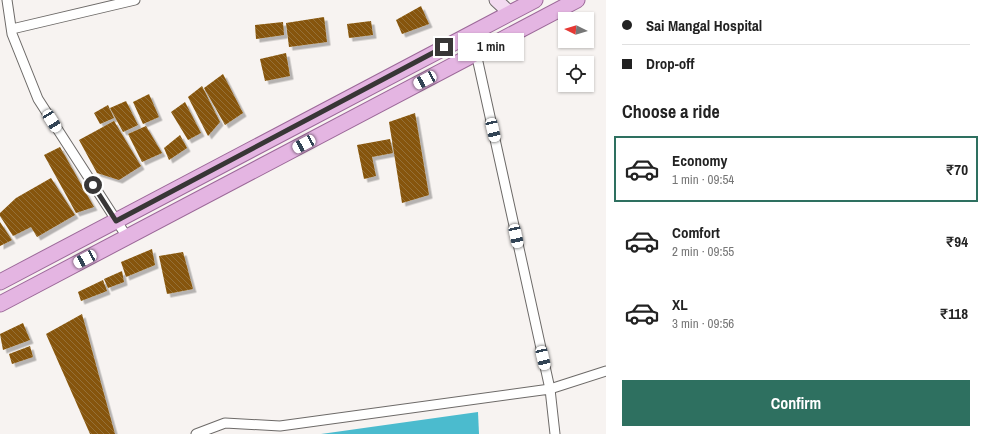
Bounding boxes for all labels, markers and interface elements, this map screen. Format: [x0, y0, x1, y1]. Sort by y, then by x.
north arrow [558, 12, 594, 48]
map controls [558, 12, 594, 92]
text: Sai Mangal Hospital [646, 15, 762, 36]
callout: 1 min [458, 33, 524, 61]
route end [435, 38, 453, 56]
text: 1 min [477, 38, 505, 55]
text: Drop-off [646, 53, 695, 74]
button: locate [558, 56, 594, 92]
car [412, 69, 438, 91]
text: Choose a ride [622, 99, 720, 124]
car [41, 108, 63, 134]
car [484, 117, 502, 143]
car [291, 133, 317, 155]
text: Economy [672, 150, 727, 171]
icon: car [624, 151, 660, 187]
text: ₹70 [946, 159, 968, 180]
text: 1 min · 09:54 [672, 171, 734, 188]
route start [84, 176, 102, 194]
text: Comfort [672, 222, 720, 243]
car [508, 223, 524, 249]
icon: car [624, 223, 660, 259]
text: ₹94 [946, 231, 968, 252]
text: 2 min · 09:55 [672, 243, 734, 260]
car [72, 248, 98, 270]
text: XL [672, 294, 688, 315]
icon: car [624, 295, 660, 331]
text: ₹118 [939, 303, 968, 324]
text: 3 min · 09:56 [672, 315, 734, 332]
car [534, 345, 552, 371]
button: Confirm [622, 380, 970, 426]

